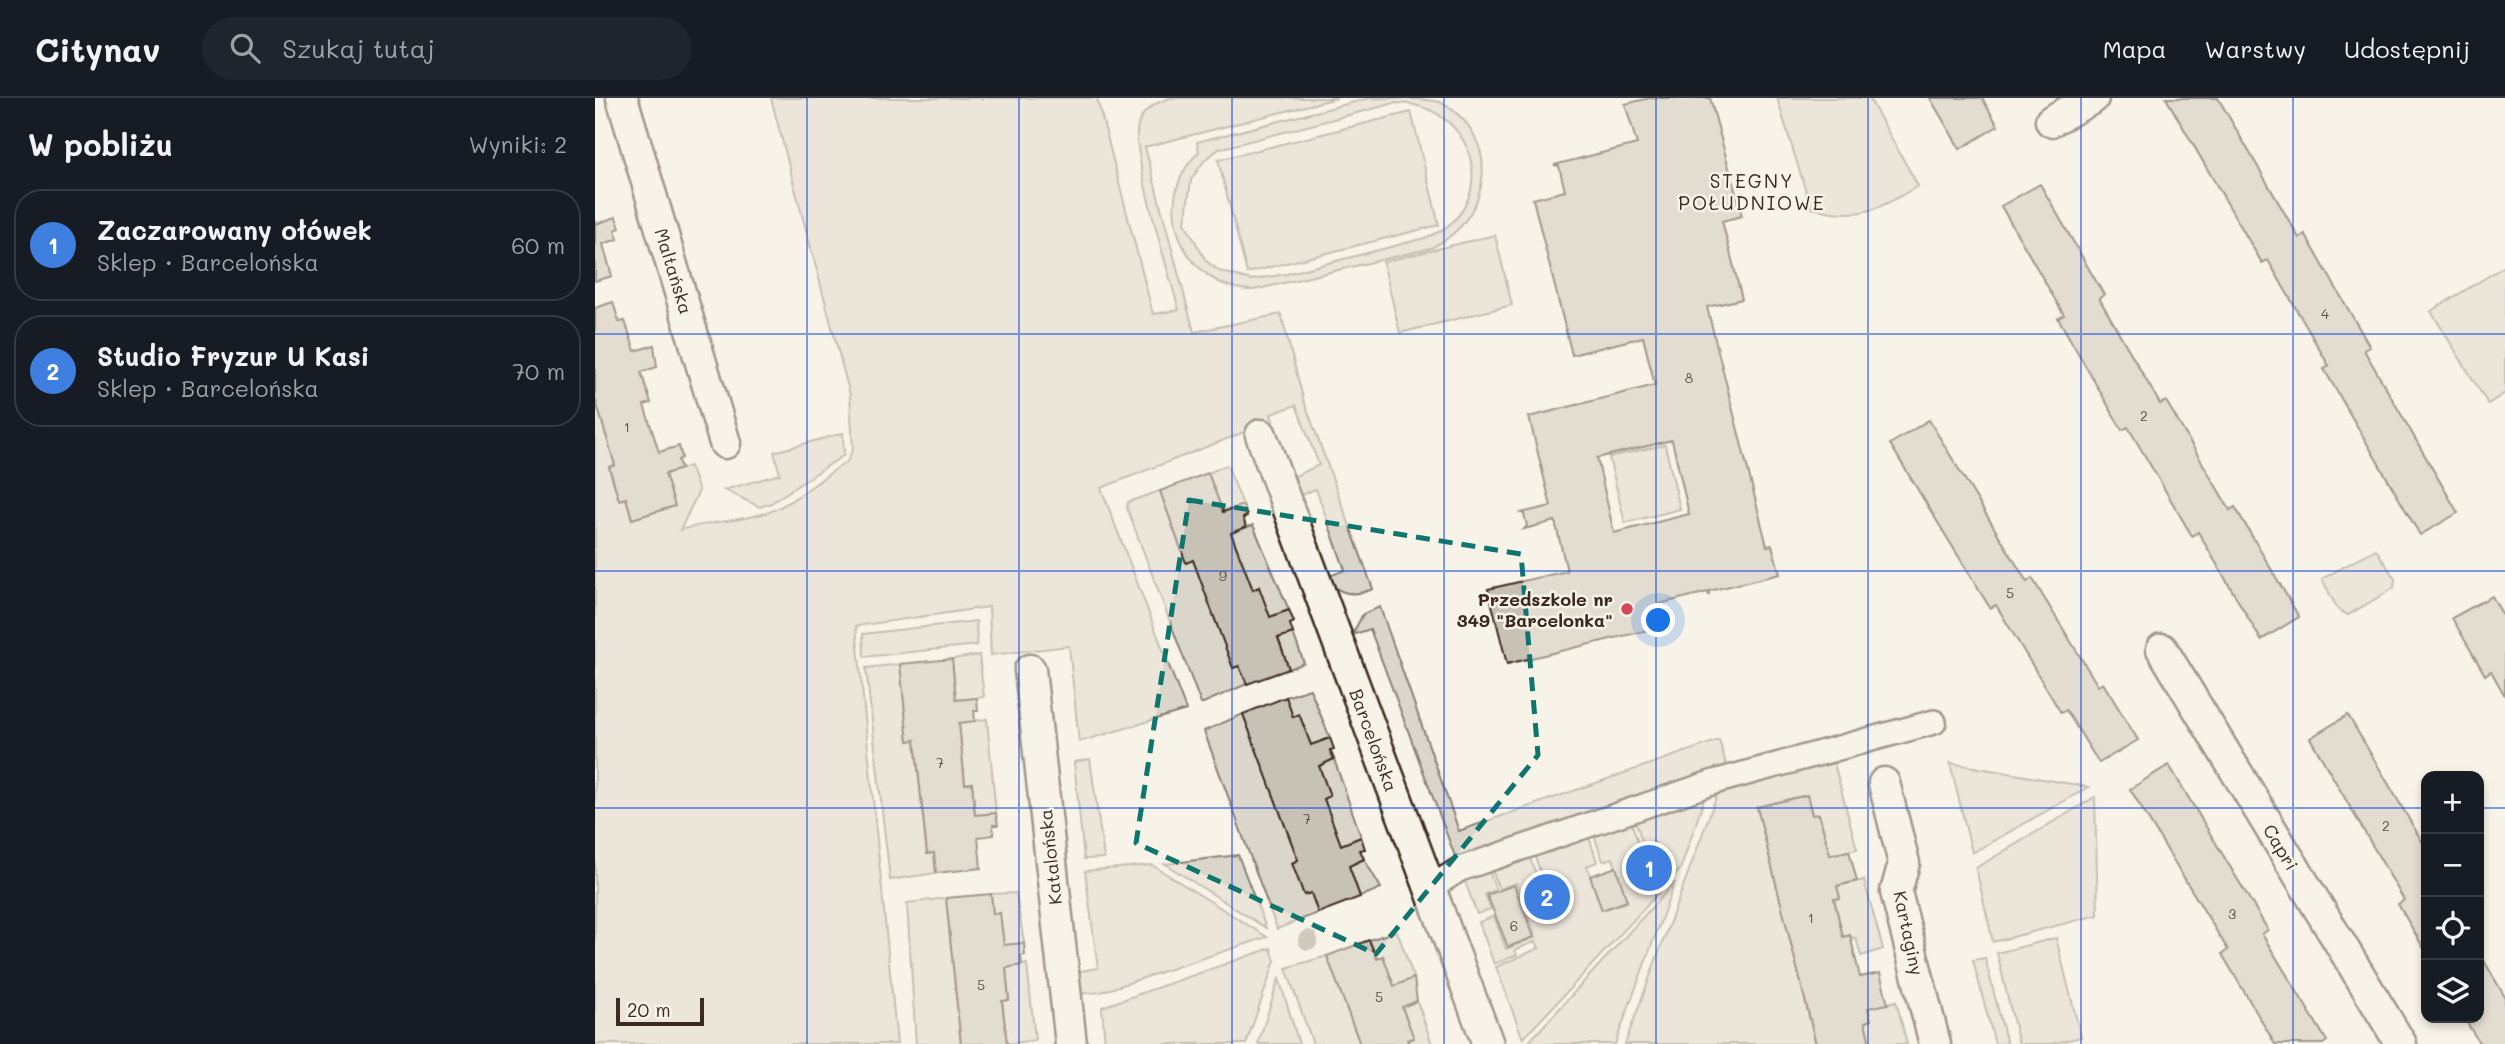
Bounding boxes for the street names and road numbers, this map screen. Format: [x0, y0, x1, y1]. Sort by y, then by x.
street label: Maltańska [650, 225, 698, 317]
street label: Barcelońska [1344, 685, 1404, 795]
street label: Katalońska [1033, 808, 1067, 906]
street label: Capri [2258, 820, 2304, 874]
street label: Kartaginy [1888, 889, 1930, 977]

